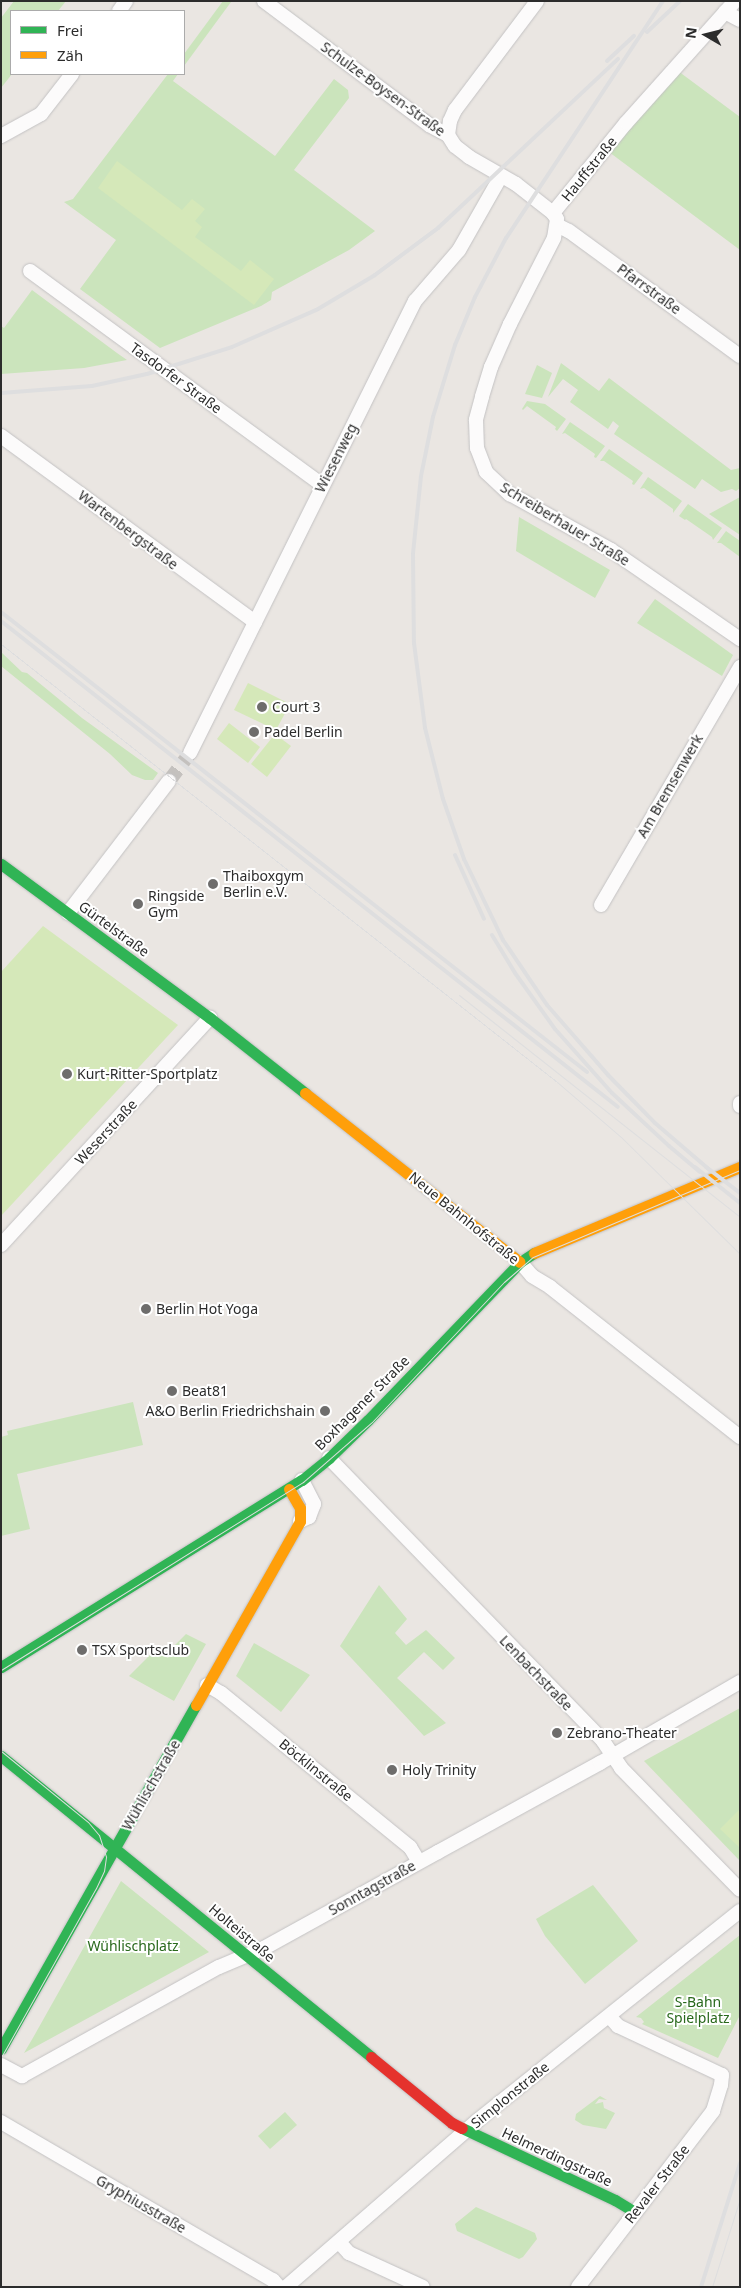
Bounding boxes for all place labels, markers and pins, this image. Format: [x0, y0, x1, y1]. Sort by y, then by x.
place label: Court 3 [272, 699, 320, 715]
marker: Court 3 [256, 701, 268, 713]
place label: Padel Berlin [264, 724, 343, 740]
marker: Padel Berlin [248, 726, 260, 738]
place label: Thaiboxgym Berlin e.V. [223, 868, 304, 900]
marker: Thaiboxgym Berlin e.V. [207, 878, 219, 890]
place label: Ringside Gym [148, 888, 204, 920]
marker: Ringside Gym [132, 898, 144, 910]
place label: Kurt-Ritter-Sportplatz [77, 1066, 218, 1082]
marker: Kurt-Ritter-Sportplatz [61, 1068, 73, 1080]
place label: Berlin Hot Yoga [156, 1301, 258, 1317]
marker: Berlin Hot Yoga [140, 1303, 152, 1315]
place label: Beat81 [182, 1383, 228, 1399]
marker: Beat81 [166, 1385, 178, 1397]
place label: A&O Berlin Friedrichshain [146, 1403, 315, 1419]
marker: A&O Berlin Friedrichshain [319, 1405, 331, 1417]
place label: TSX Sportsclub [92, 1642, 189, 1658]
marker: TSX Sportsclub [76, 1644, 88, 1656]
place label: Zebrano-Theater [567, 1725, 677, 1741]
marker: Zebrano-Theater [551, 1727, 563, 1739]
place label: Holy Trinity [402, 1762, 476, 1778]
marker: Holy Trinity [386, 1764, 398, 1776]

